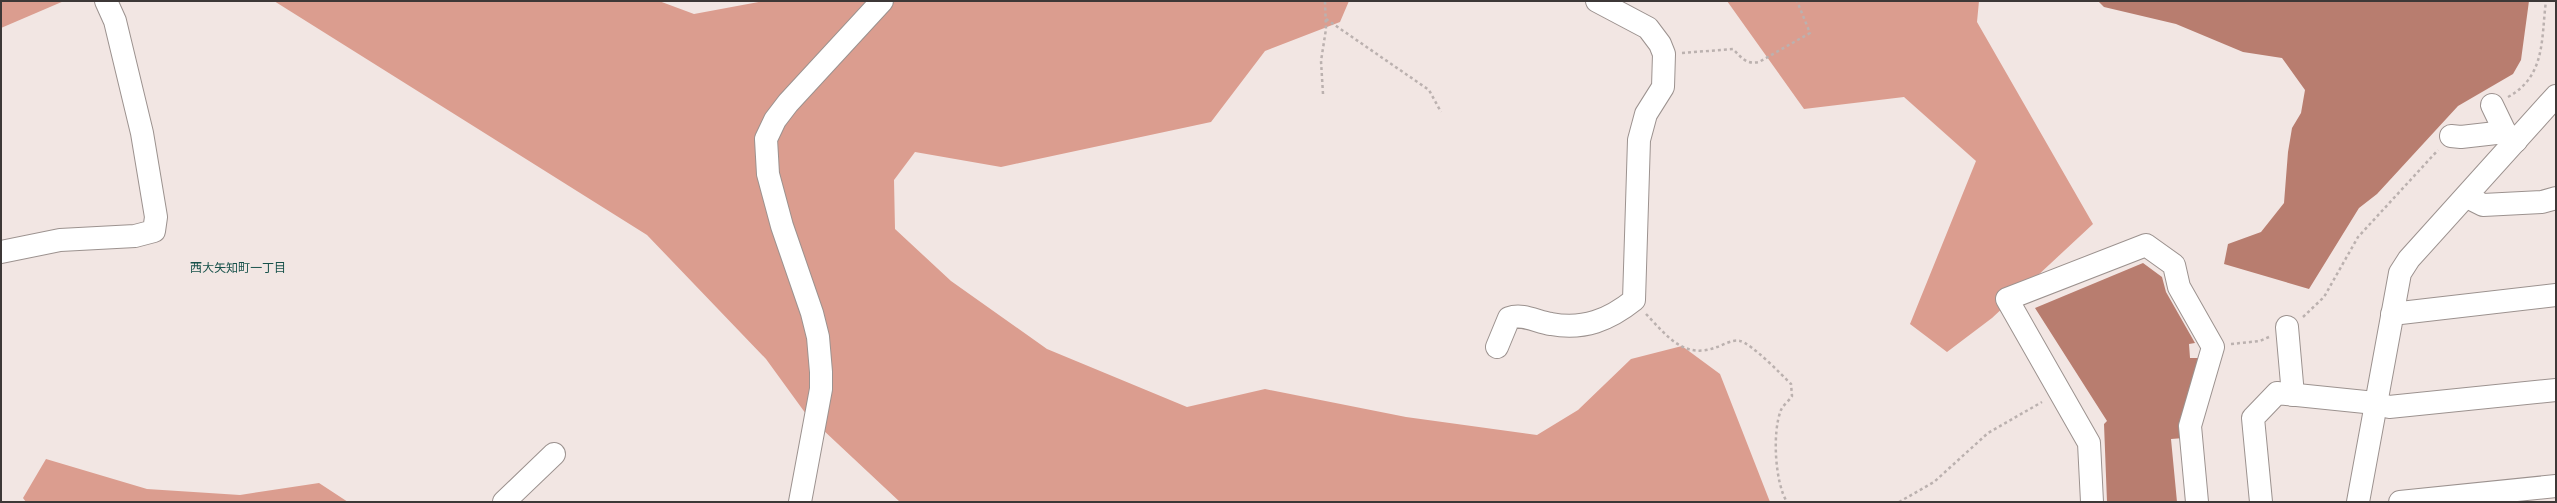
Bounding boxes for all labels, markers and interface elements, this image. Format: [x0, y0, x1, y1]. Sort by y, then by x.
district label: 西大矢知町一丁目 [190, 261, 286, 275]

